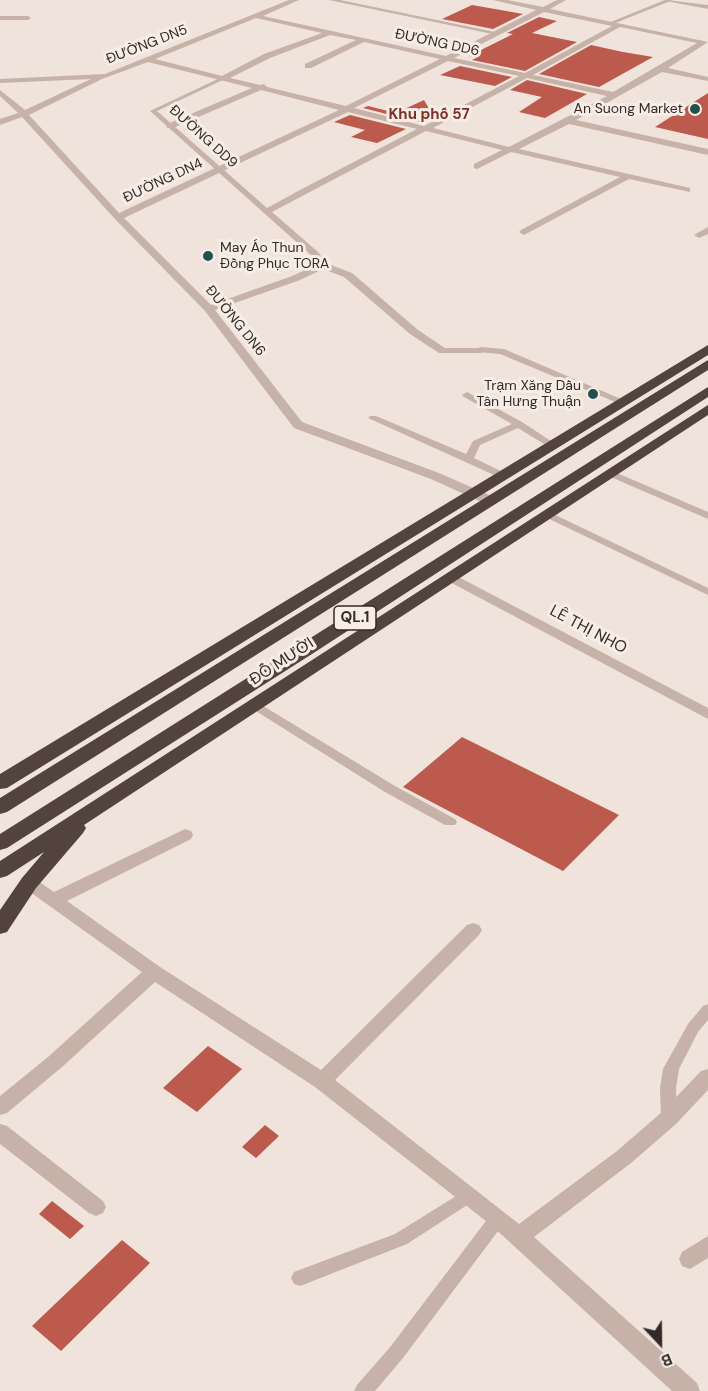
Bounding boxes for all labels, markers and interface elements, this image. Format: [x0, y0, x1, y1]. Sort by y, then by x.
street label: ĐƯỜNG DN5 [104, 22, 190, 68]
street label: ĐƯỜNG DD6 [393, 26, 481, 60]
place label: An Suong Market [574, 101, 683, 117]
street label: ĐƯỜNG DD9 [165, 102, 241, 172]
marker: An Suong Market [688, 102, 702, 116]
district label: Khu phố 57 [389, 106, 469, 124]
street label: ĐƯỜNG DN4 [121, 155, 205, 207]
place label: May Áo Thun Đồng Phục TORA [220, 240, 329, 272]
marker: May Áo Thun Đồng Phục TORA [201, 249, 215, 263]
street label: ĐƯỜNG DN6 [201, 282, 269, 360]
place label: Trạm Xăng Dầu Tân Hưng Thuận [477, 378, 581, 410]
marker: Trạm Xăng Dầu Tân Hưng Thuận [586, 387, 600, 401]
street label: LÊ THỊ NHO [546, 602, 630, 658]
road number: QL.1 [334, 606, 376, 630]
street label: ĐỖ MƯỜI [246, 634, 318, 690]
north arrow [630, 1313, 690, 1373]
text: B [658, 1349, 676, 1372]

